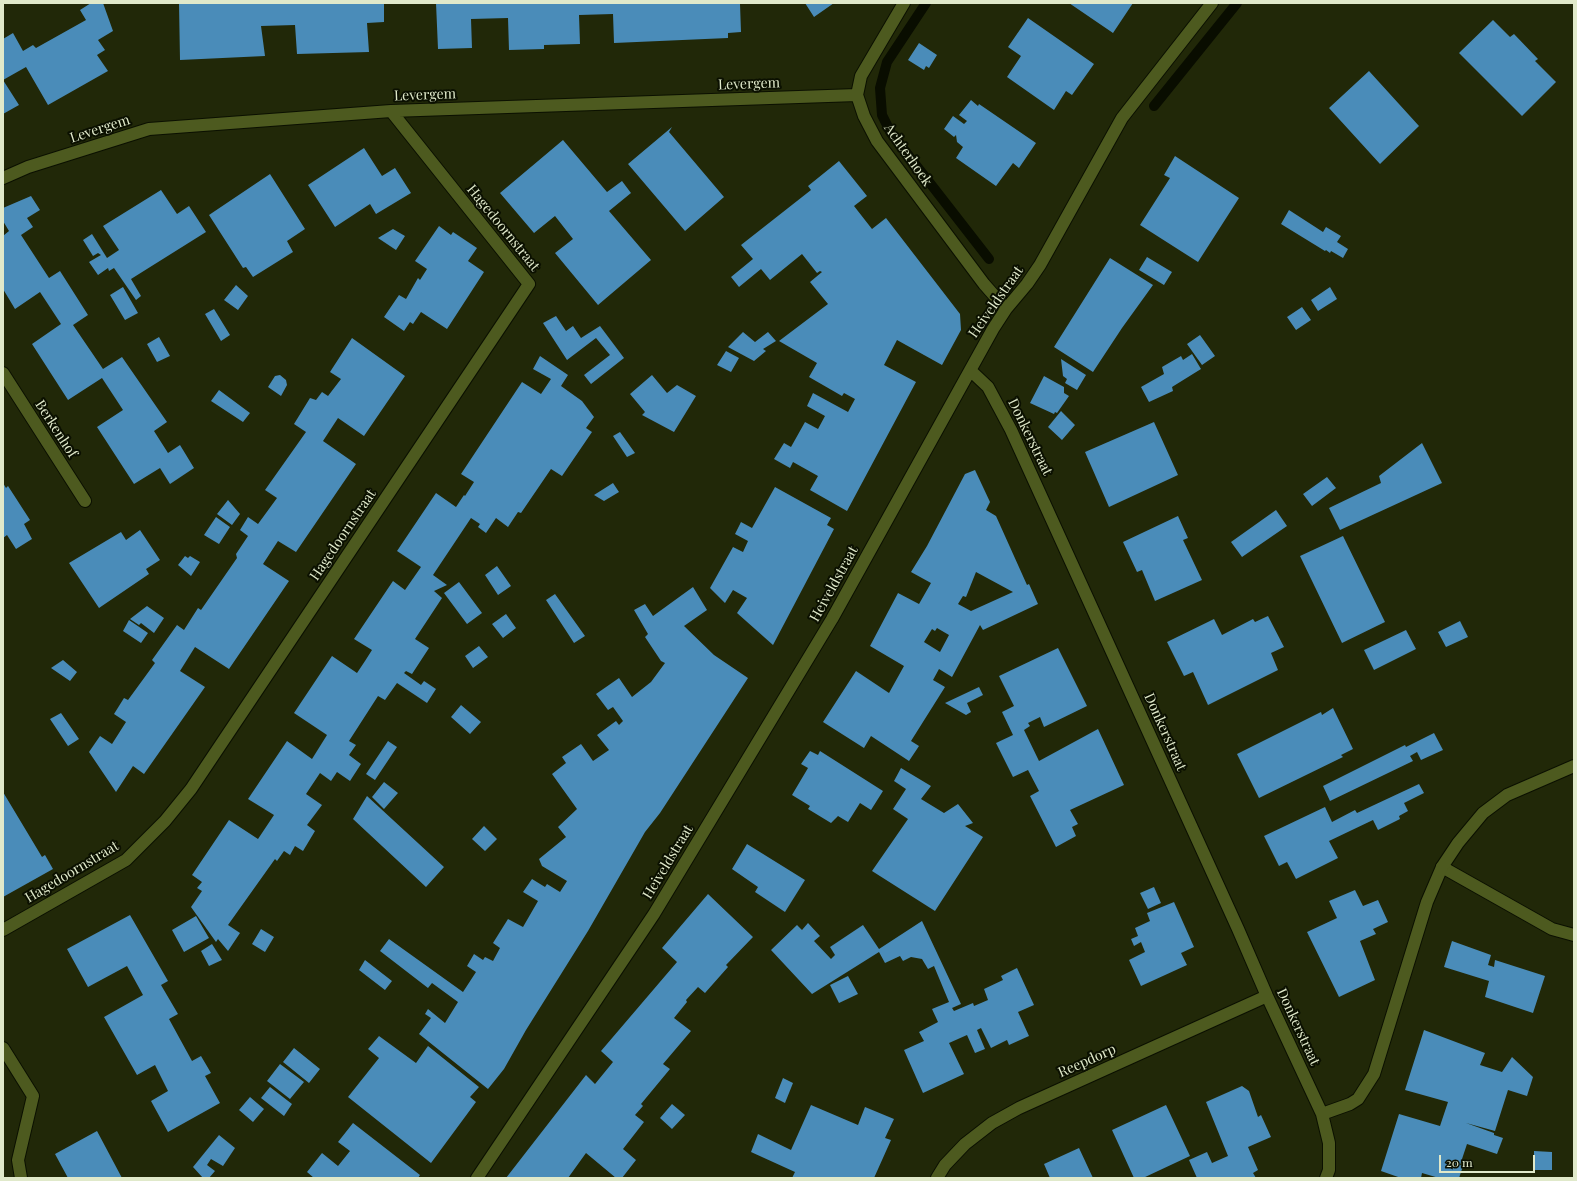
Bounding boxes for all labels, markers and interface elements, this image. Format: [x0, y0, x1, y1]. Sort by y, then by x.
street label: Levergem [718, 75, 780, 93]
street label: Levergem [394, 86, 456, 104]
street label: Levergem [68, 111, 132, 147]
street label: Achterhoek [880, 120, 936, 190]
street label: Hagedoornstraat [463, 181, 543, 275]
street label: Heiveldstraat [965, 263, 1027, 341]
street label: Donkerstraat [1004, 396, 1056, 478]
street label: Berkenhof [31, 397, 81, 461]
street label: Hagedoornstraat [306, 486, 380, 584]
street label: Heiveldstraat [806, 543, 862, 625]
street label: Donkerstraat [1140, 691, 1190, 773]
street label: Heiveldstraat [639, 822, 697, 902]
street label: Hagedoornstraat [22, 837, 122, 907]
street label: Donkerstraat [1273, 986, 1323, 1068]
street label: Reepdorp [1055, 1041, 1119, 1081]
scale bar [1441, 1147, 1537, 1173]
text: 20 m [1446, 1154, 1473, 1170]

